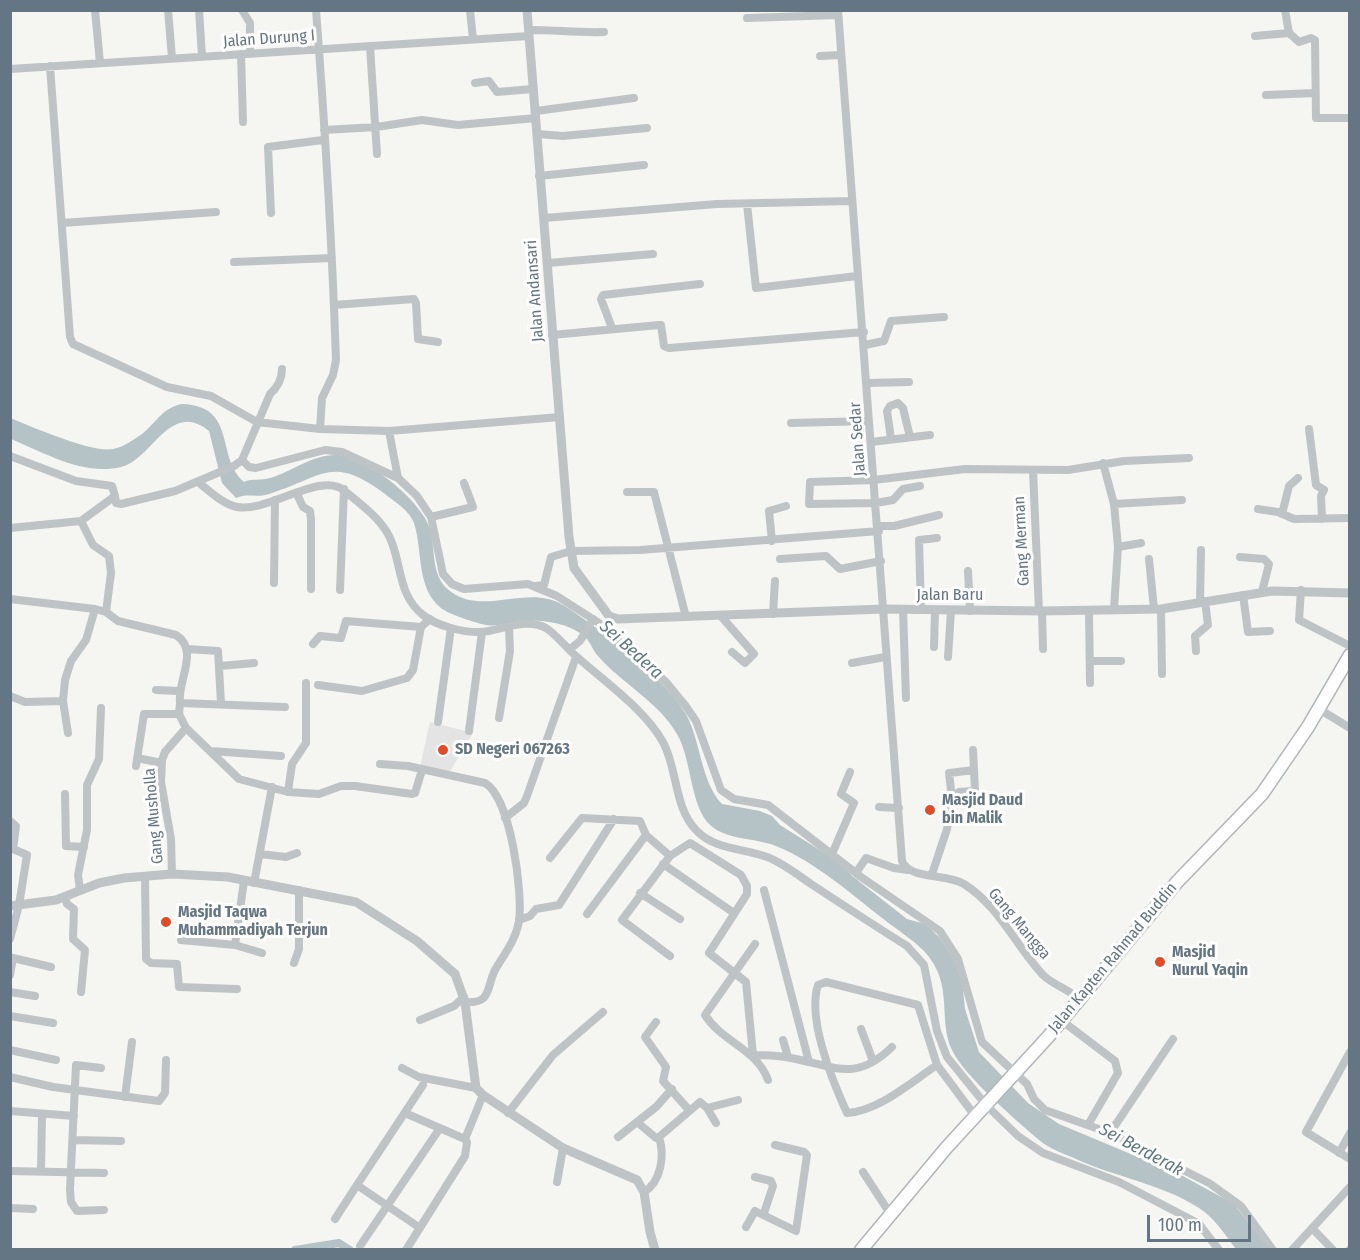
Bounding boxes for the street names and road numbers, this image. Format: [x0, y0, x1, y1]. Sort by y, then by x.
street label: Jalan Durung I [223, 26, 315, 52]
street label: Jalan Andansari [522, 239, 548, 343]
street label: Jalan Sedar [846, 401, 870, 477]
street label: Gang Merman [1010, 495, 1034, 587]
street label: Jalan Baru [917, 586, 983, 606]
street label: Gang Musholla [140, 767, 168, 865]
street label: Jalan Kapten Rahmad Buddin [1045, 879, 1181, 1037]
street label: Gang Mangga [984, 885, 1054, 963]

